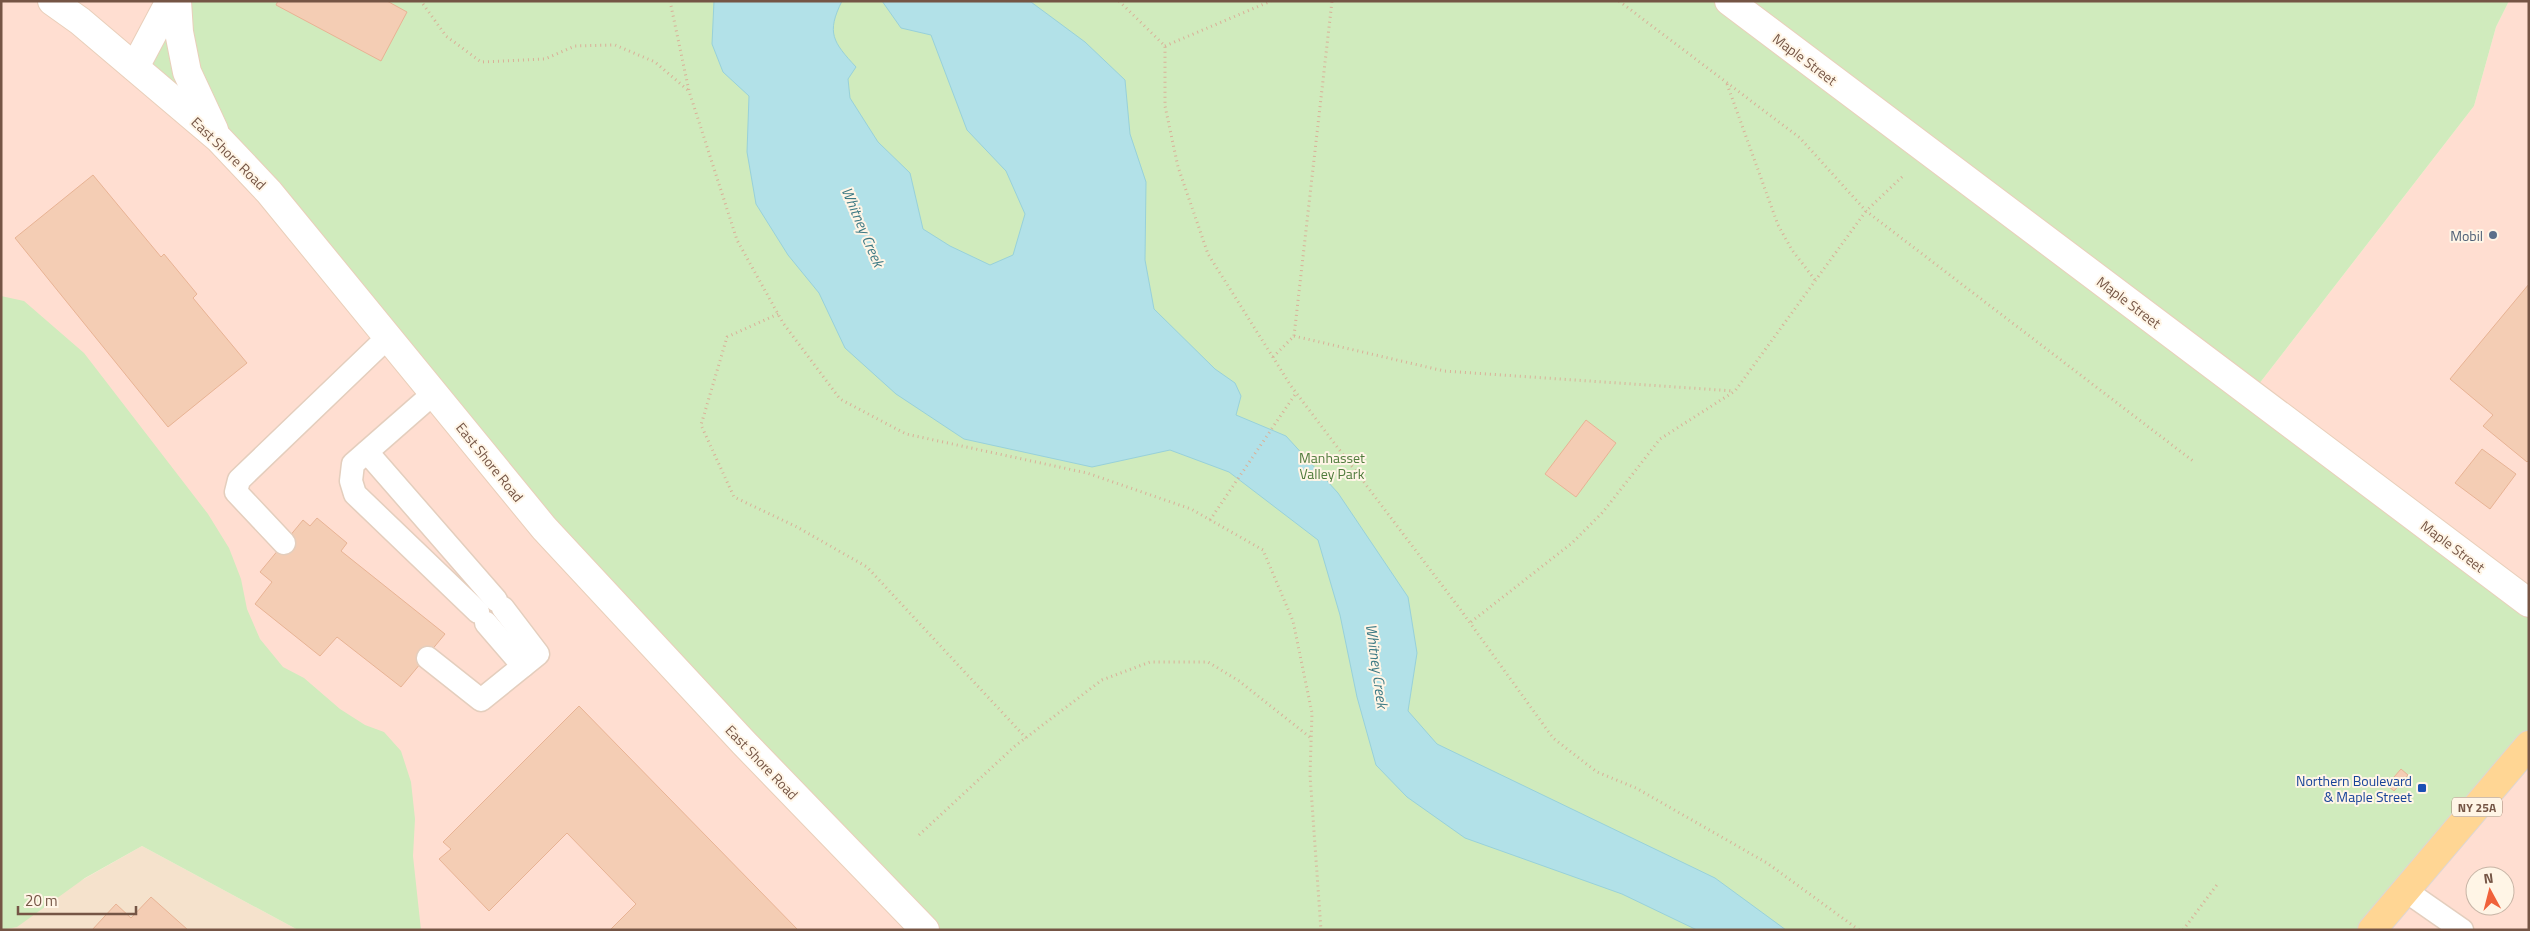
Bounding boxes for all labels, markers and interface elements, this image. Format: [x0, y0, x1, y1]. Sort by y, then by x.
street label: Maple Street [1768, 28, 1842, 90]
street label: East Shore Road [187, 112, 271, 194]
water label: Whitney Creek [836, 183, 891, 273]
place label: Mobil [2450, 225, 2483, 246]
marker: Mobil [2487, 229, 2499, 241]
street label: Maple Street [2092, 271, 2166, 333]
street label: East Shore Road [451, 418, 529, 506]
park label: Manhasset Valley Park [1299, 447, 1365, 484]
street label: Maple Street [2416, 515, 2490, 577]
water label: Whitney Creek [1360, 622, 1395, 712]
street label: East Shore Road [721, 720, 803, 804]
place label: Northern Boulevard & Maple Street [2296, 770, 2412, 807]
marker: Northern Boulevard & Maple Street [2416, 782, 2428, 794]
road number: NY 25A [2452, 798, 2502, 816]
north arrow [2465, 866, 2515, 916]
text: N [2482, 867, 2494, 889]
scale bar [18, 884, 135, 916]
text: 20 m [25, 889, 58, 912]

